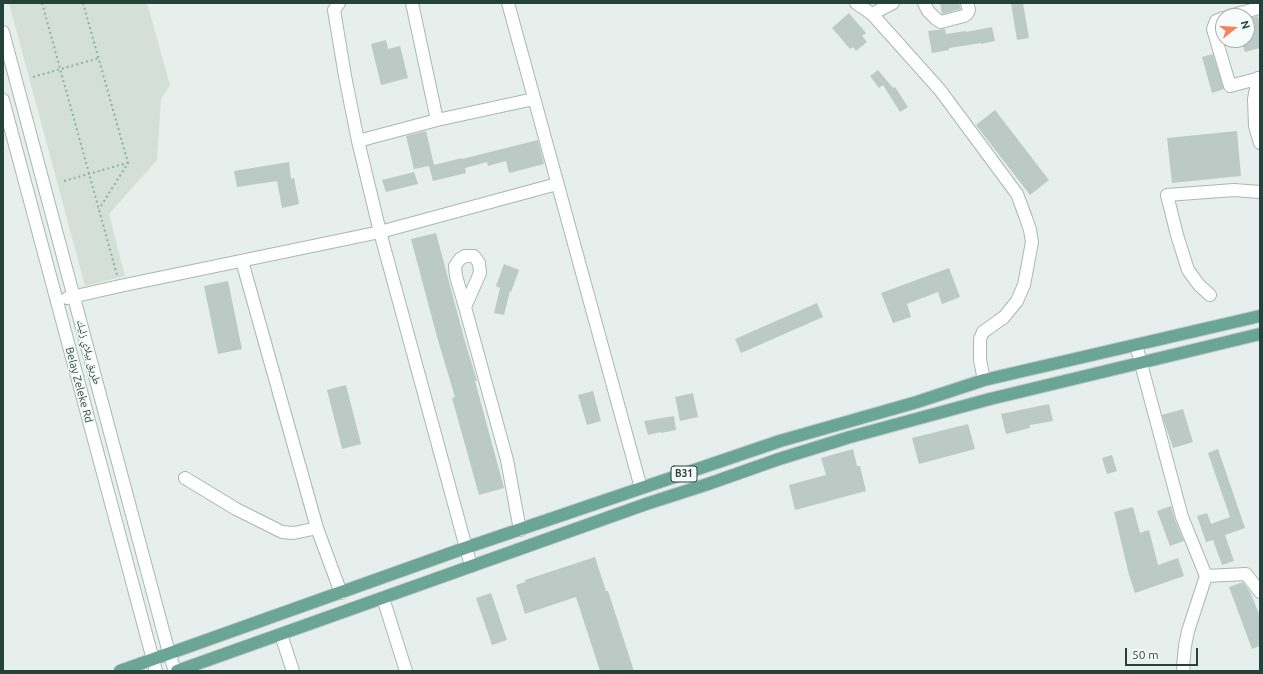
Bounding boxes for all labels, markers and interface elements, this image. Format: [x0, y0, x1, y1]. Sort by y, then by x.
north arrow [1215, 8, 1255, 48]
text: N [1239, 19, 1252, 30]
street label: طريق بيلاي زليك [74, 318, 104, 386]
street label: Belay Zeleke Rd [63, 346, 95, 424]
road number: B31 [671, 466, 697, 482]
scale bar [1127, 640, 1200, 666]
text: 50 m [1132, 648, 1159, 661]

